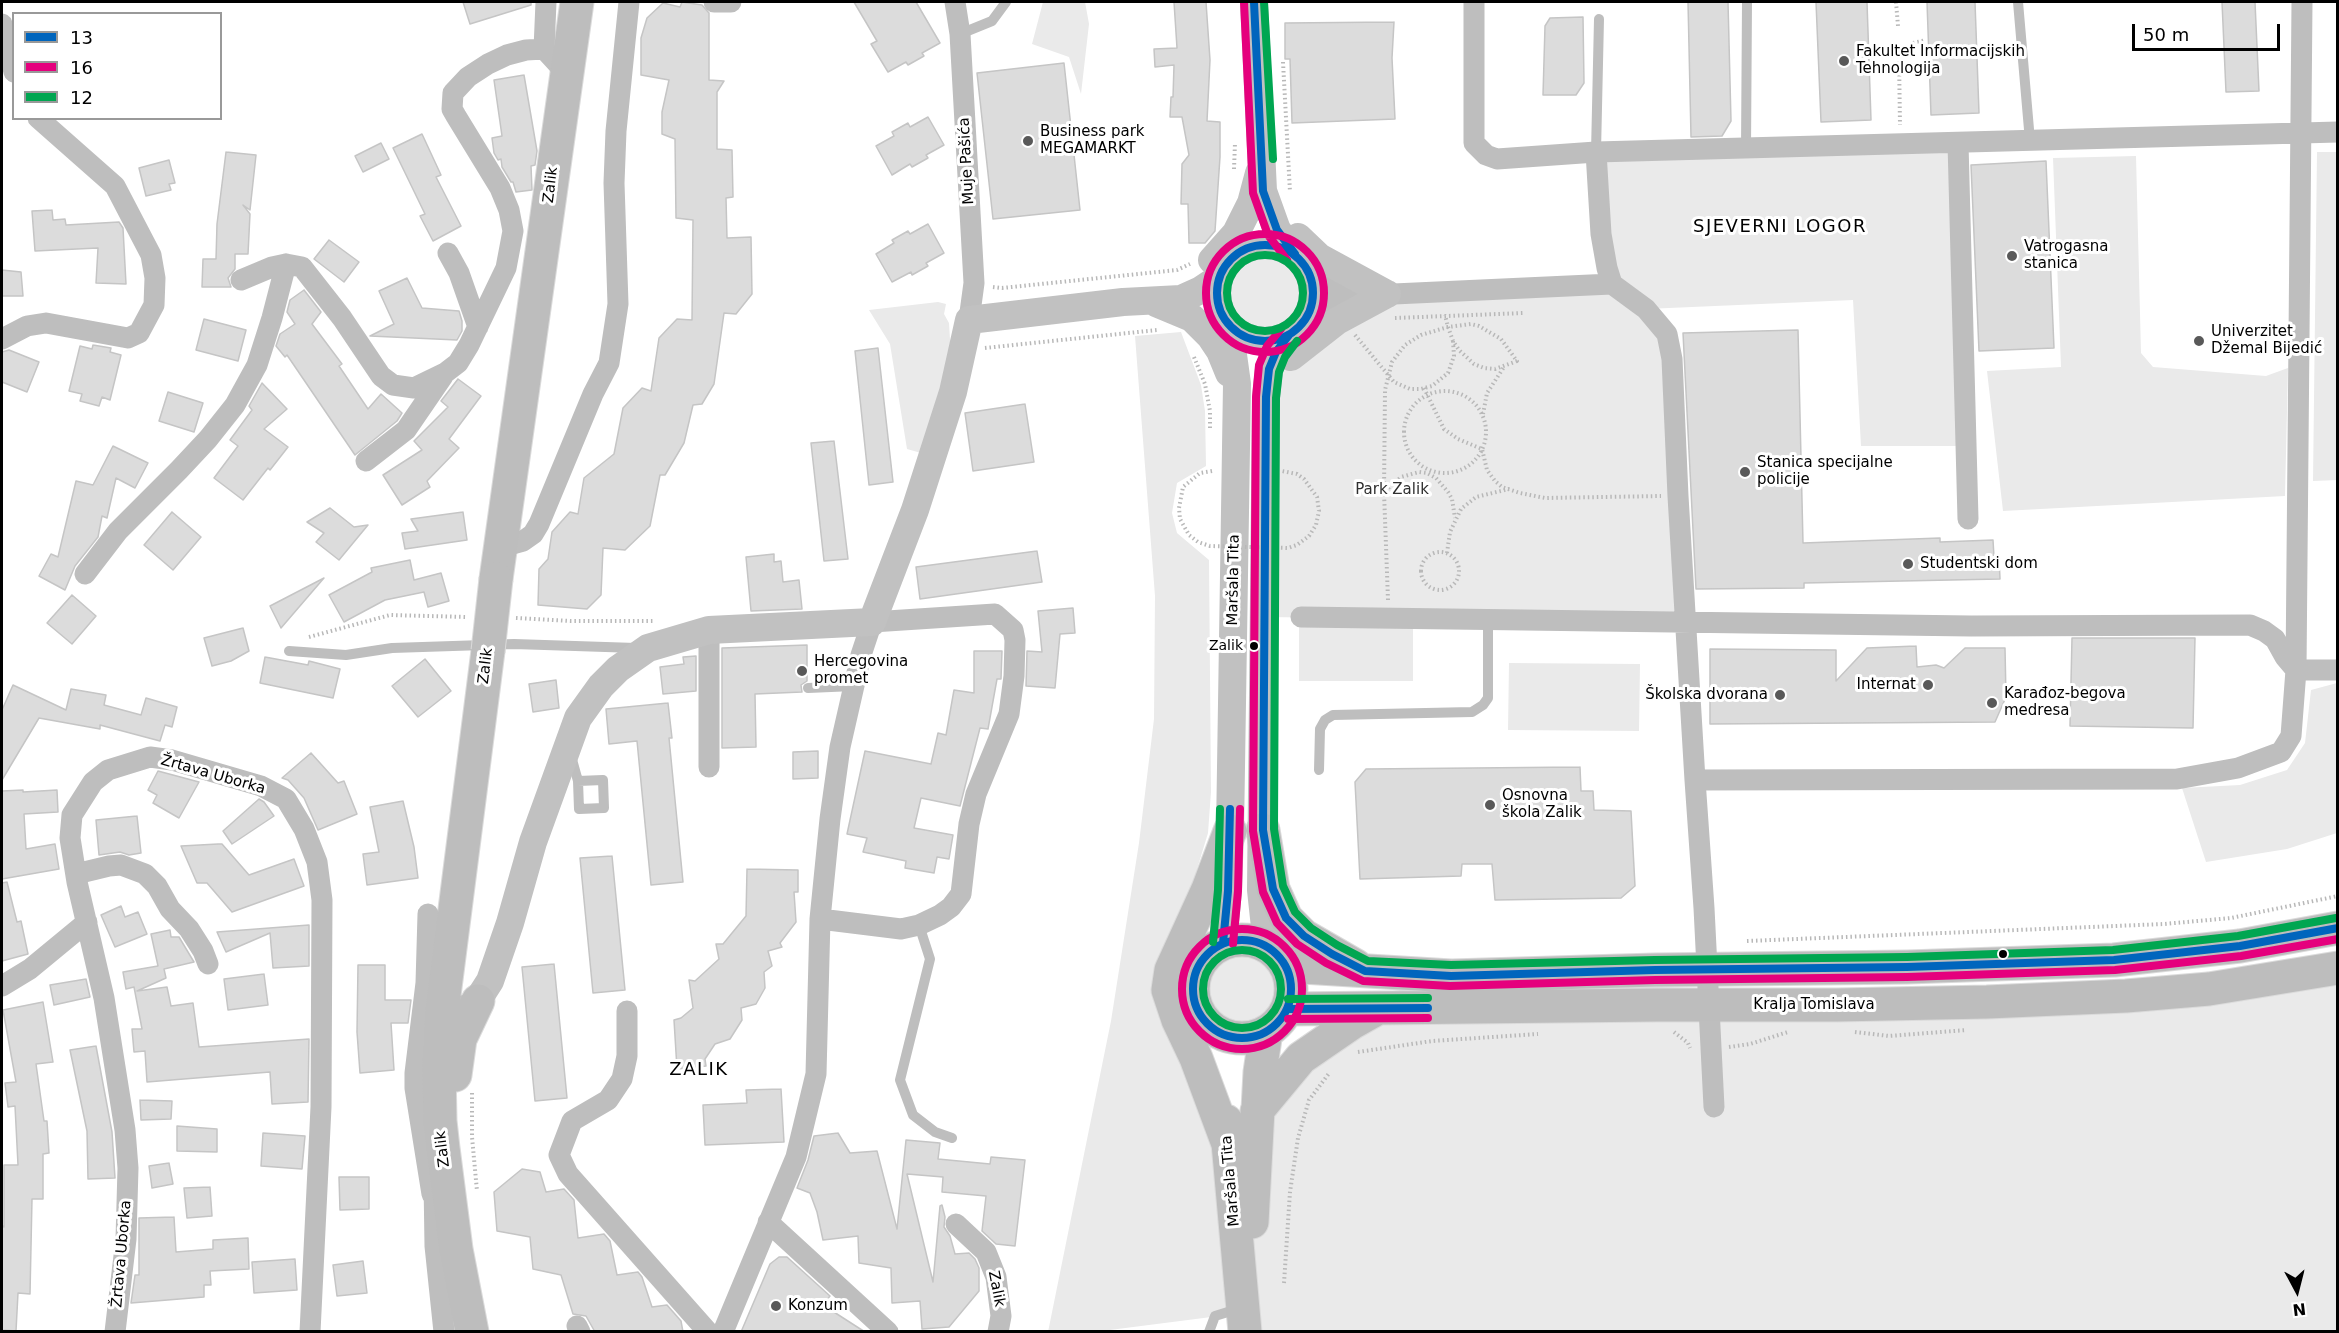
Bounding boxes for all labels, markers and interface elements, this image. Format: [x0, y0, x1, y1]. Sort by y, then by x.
legend [12, 12, 222, 120]
scale bar [2135, 12, 2284, 50]
text: 50 m [2143, 24, 2189, 45]
text: 13 [70, 27, 93, 48]
place label: Fakultet Informacijskih Tehnologija [1856, 43, 2025, 78]
marker: Fakultet Informacijskih Tehnologija [1837, 54, 1851, 68]
text: 16 [70, 57, 93, 78]
text: 12 [70, 87, 93, 108]
street label: Muje Pašića [956, 117, 978, 205]
place label: Business park MEGAMARKT [1040, 123, 1144, 158]
marker: Business park MEGAMARKT [1021, 134, 1035, 148]
street label: Zalik [540, 166, 562, 204]
district label: SJEVERNI LOGOR [1693, 216, 1867, 238]
place label: Vatrogasna stanica [2024, 238, 2108, 273]
marker: Vatrogasna stanica [2005, 249, 2019, 263]
place label: Univerzitet Džemal Bijedić [2211, 323, 2322, 358]
marker: Univerzitet Džemal Bijedić [2192, 334, 2206, 348]
place label: Stanica specijalne policije [1757, 454, 1893, 489]
marker: Stanica specijalne policije [1738, 465, 1752, 479]
park label: Park Zalik [1355, 481, 1429, 499]
street label: Maršala Tita [1224, 534, 1244, 626]
place label: Studentski dom [1920, 555, 2038, 573]
marker: Studentski dom [1901, 557, 1915, 571]
place label: Zalik [1209, 638, 1243, 654]
marker: Zalik [1248, 640, 1260, 652]
street label: Zalik [475, 647, 497, 685]
place label: Hercegovina promet [814, 653, 908, 688]
marker: Hercegovina promet [795, 664, 809, 678]
place label: Internat [1856, 676, 1916, 694]
marker: Internat [1921, 678, 1935, 692]
place label: Karađoz-begova medresa [2004, 685, 2126, 720]
place label: Školska dvorana [1645, 686, 1768, 704]
marker: Školska dvorana [1773, 688, 1787, 702]
marker: Karađoz-begova medresa [1985, 696, 1999, 710]
street label: Žrtava Uborka [159, 751, 267, 799]
place label: Osnovna škola Zalik [1502, 787, 1582, 822]
marker: Osnovna škola Zalik [1483, 798, 1497, 812]
unlabelled marker [1997, 948, 2009, 960]
street label: Kralja Tomislava [1753, 996, 1875, 1014]
district label: ZALIK [669, 1059, 729, 1081]
street label: Zalik [432, 1130, 454, 1168]
street label: Maršala Tita [1218, 1135, 1244, 1227]
street label: Žrtava Uborka [108, 1200, 136, 1308]
north arrow [2267, 1261, 2327, 1321]
street label: Zalik [984, 1269, 1008, 1309]
place label: Konzum [788, 1297, 848, 1315]
marker: Konzum [769, 1299, 783, 1313]
text: N [2291, 1299, 2307, 1320]

